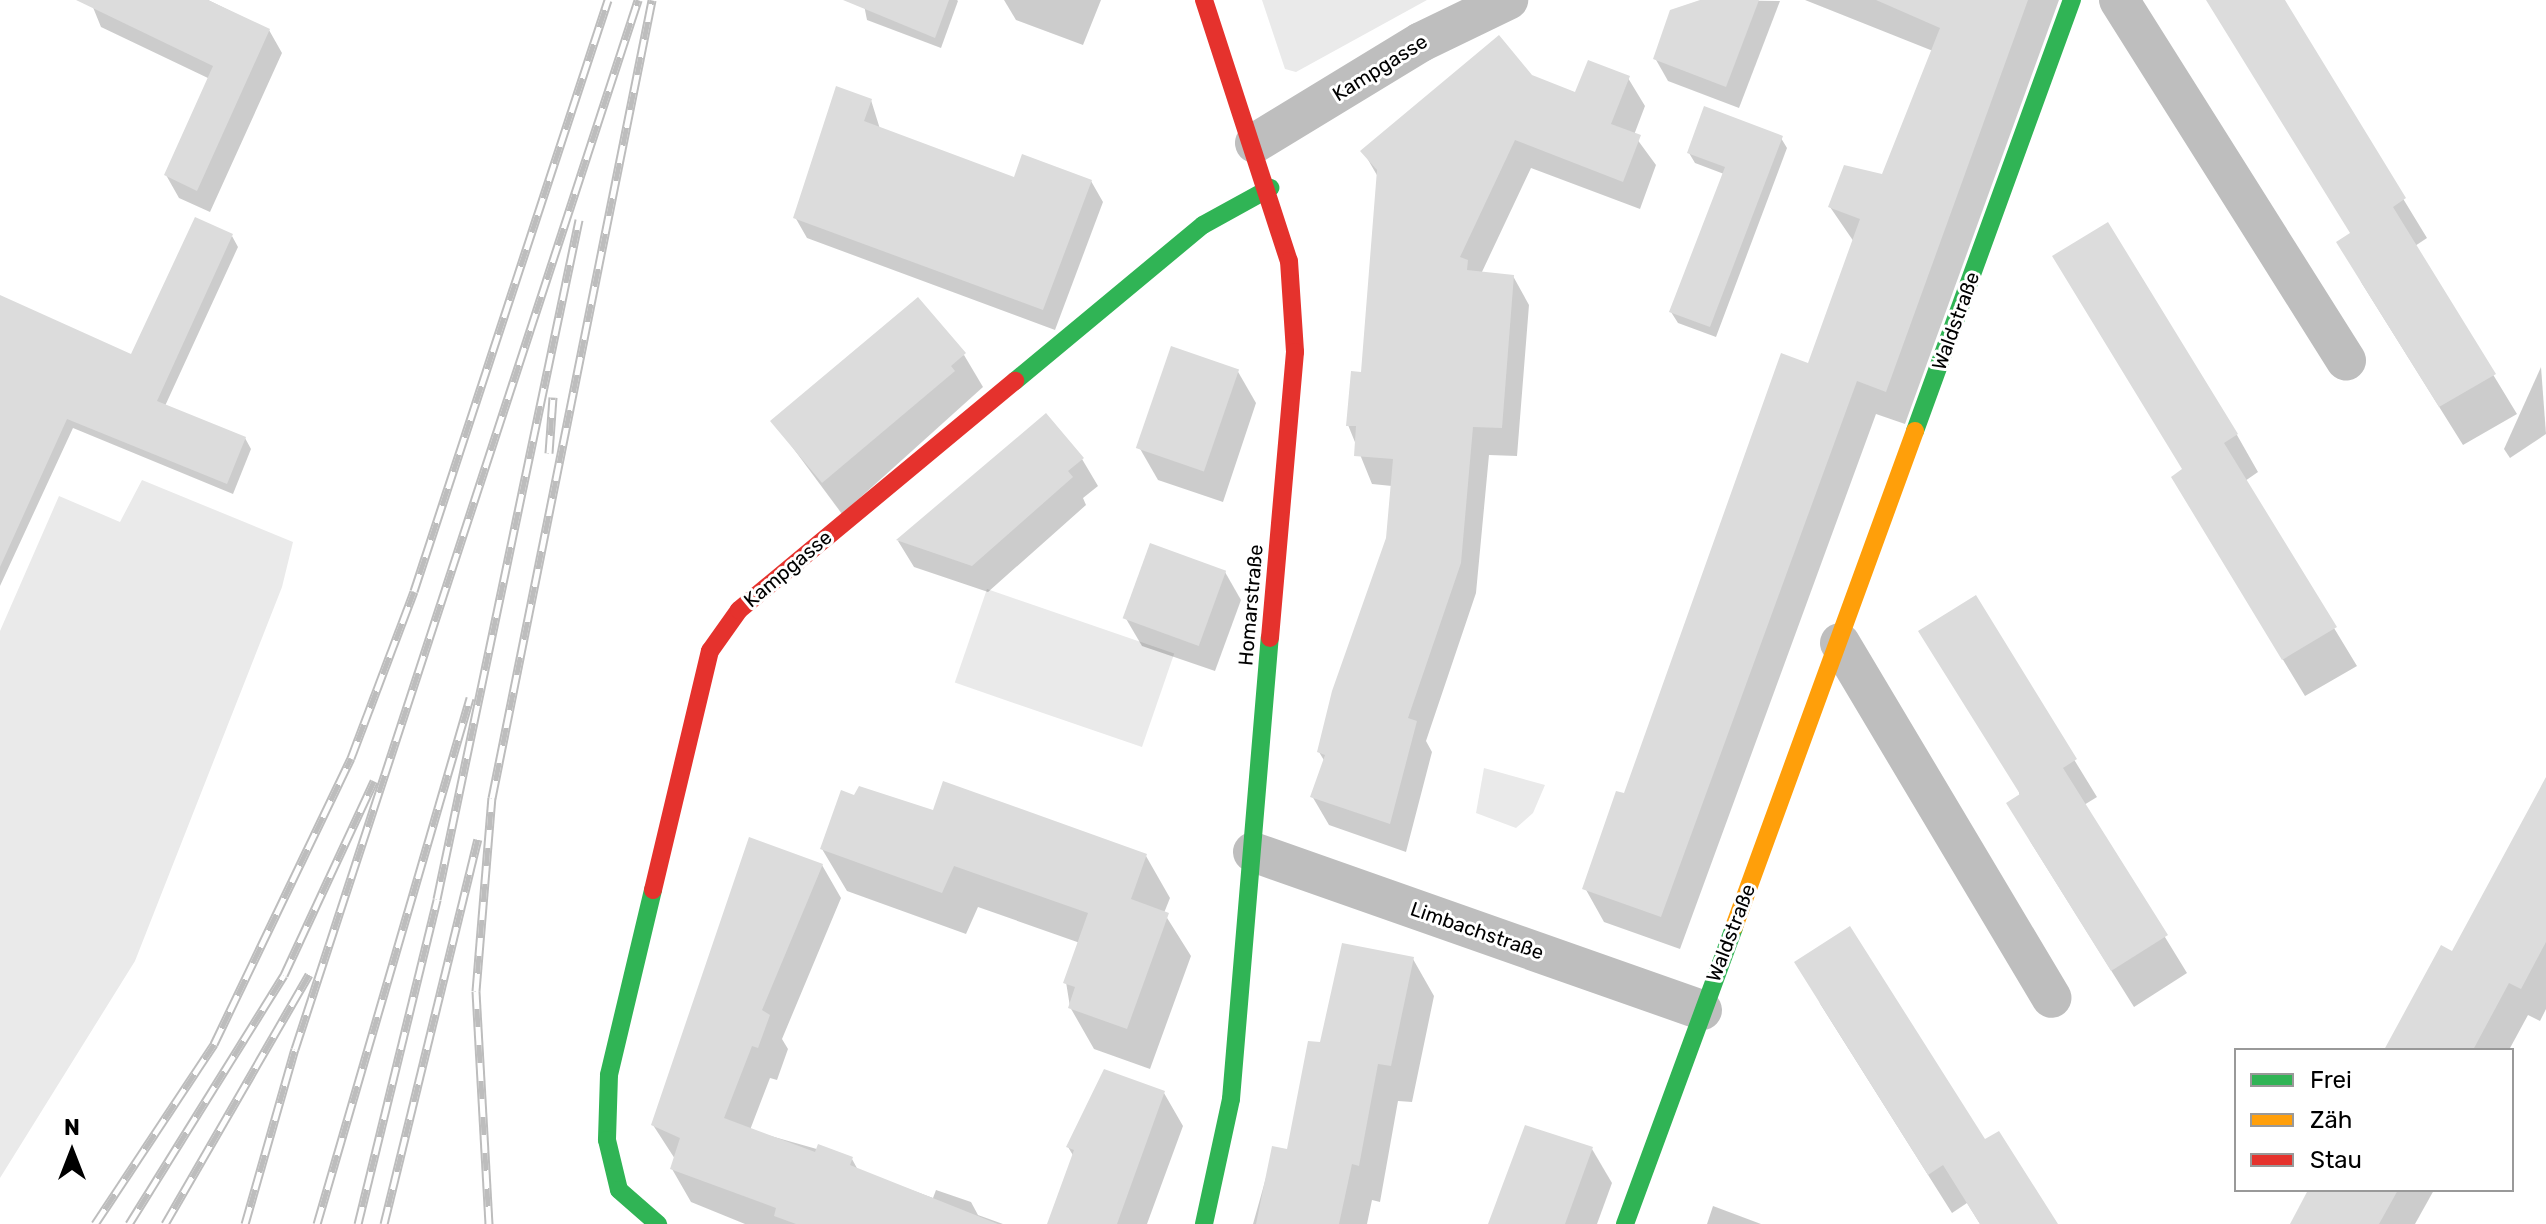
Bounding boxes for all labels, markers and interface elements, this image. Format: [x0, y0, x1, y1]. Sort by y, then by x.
street label: Kampgasse [1328, 29, 1432, 107]
street label: Waldstraße [1927, 269, 1985, 373]
street label: Kampgasse [739, 525, 837, 613]
street label: Homarstraße [1234, 543, 1268, 667]
street label: Waldstraße [1701, 881, 1761, 985]
street label: Limbachstraße [1407, 897, 1547, 965]
legend [2234, 1048, 2514, 1192]
text: Frei [2310, 1066, 2352, 1094]
text: Zäh [2310, 1106, 2352, 1134]
north arrow [32, 1112, 112, 1192]
text: N [64, 1114, 80, 1141]
text: Stau [2310, 1146, 2362, 1174]

